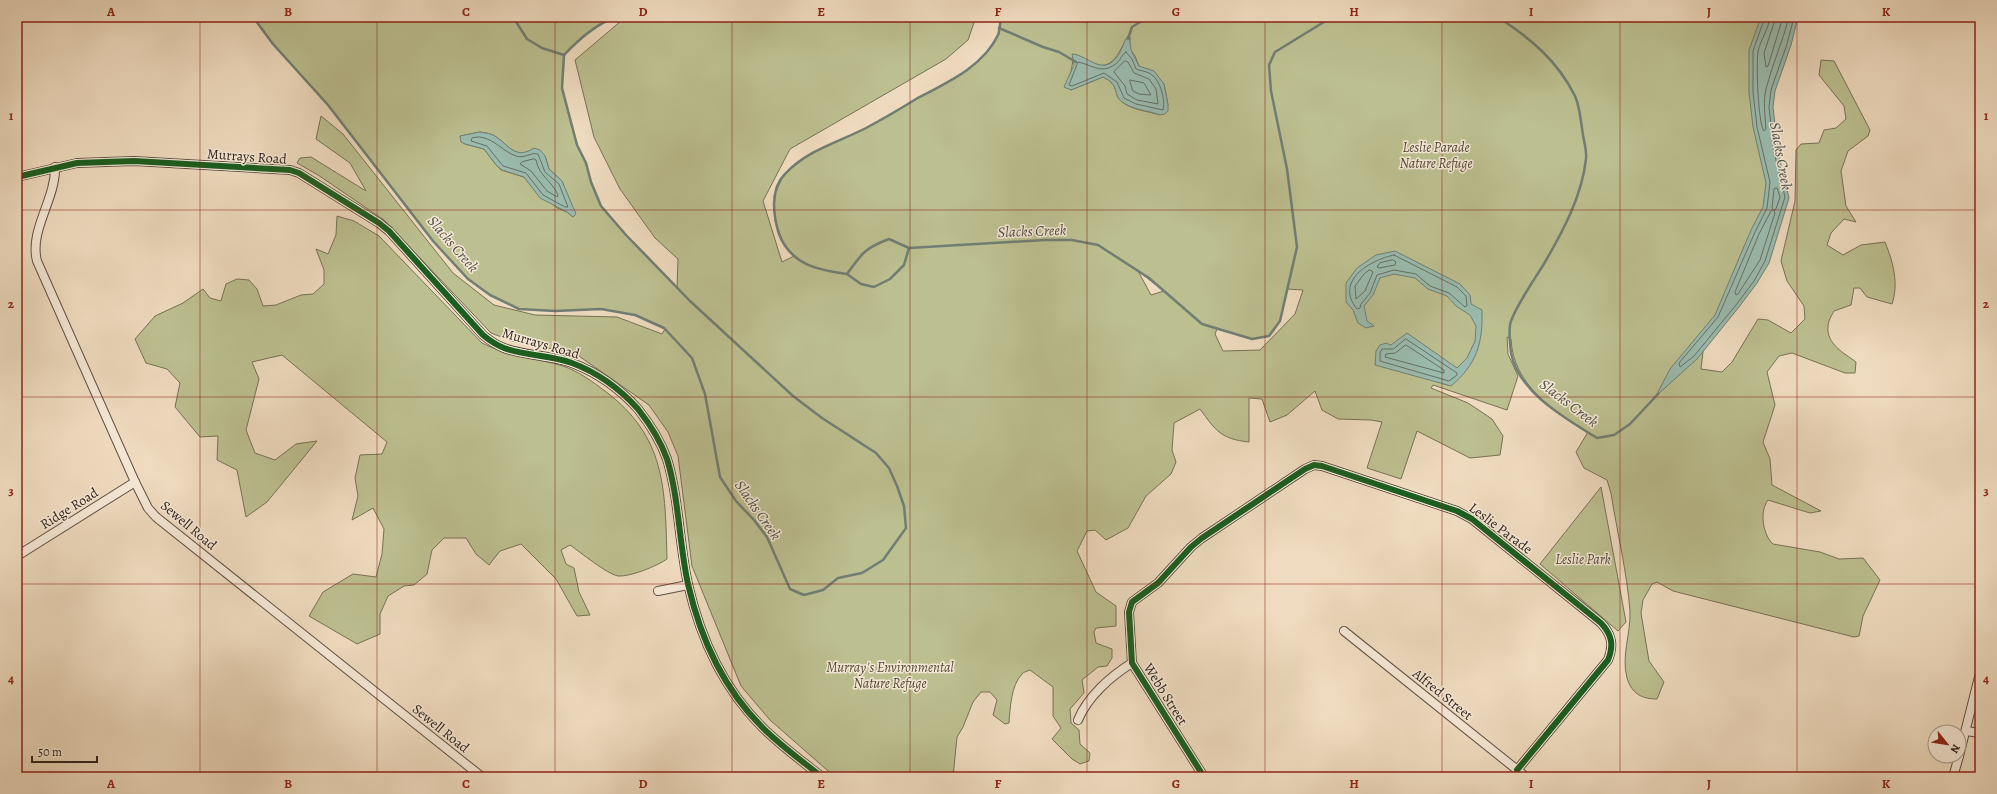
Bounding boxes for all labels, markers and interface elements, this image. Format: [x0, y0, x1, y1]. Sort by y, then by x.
text: A [106, 3, 116, 20]
text: B [284, 3, 292, 20]
text: C [462, 3, 470, 20]
text: D [638, 3, 648, 20]
text: E [817, 3, 825, 20]
text: F [995, 3, 1002, 20]
text: G [1172, 3, 1180, 20]
text: H [1349, 3, 1359, 20]
text: I [1529, 3, 1534, 20]
text: J [1707, 3, 1711, 20]
text: K [1882, 3, 1891, 20]
text: 1 [9, 107, 14, 124]
text: 1 [1984, 107, 1989, 124]
water label: Slacks Creek [1765, 120, 1797, 192]
park label: Leslie Parade Nature Refuge [1399, 138, 1473, 173]
street label: Murrays Road [207, 144, 288, 169]
water label: Slacks Creek [423, 211, 483, 277]
water label: Slacks Creek [997, 220, 1067, 242]
text: 2 [8, 295, 15, 312]
text: 2 [1983, 295, 1990, 312]
street label: Murrays Road [500, 323, 582, 364]
water label: Slacks Creek [1536, 374, 1603, 432]
water label: Slacks Creek [730, 476, 786, 544]
text: 3 [8, 482, 14, 499]
text: 3 [1983, 482, 1989, 499]
street label: Ridge Road [37, 483, 102, 534]
street label: Sewell Road [156, 496, 221, 555]
street label: Leslie Parade [1465, 498, 1536, 559]
park label: Leslie Park [1555, 550, 1611, 569]
park label: Murray's Environmental Nature Refuge [826, 658, 954, 693]
street label: Webb Street [1139, 659, 1192, 729]
street label: Alfred Street [1408, 664, 1477, 725]
text: 4 [8, 670, 14, 687]
text: 4 [1983, 670, 1989, 687]
street label: Sewell Road [408, 700, 473, 757]
north arrow [1927, 724, 1967, 764]
scale bar [32, 738, 97, 764]
text: N [1947, 742, 1964, 756]
text: 50 m [38, 744, 62, 760]
text: A [106, 775, 116, 792]
text: B [284, 775, 292, 792]
text: C [462, 775, 470, 792]
text: D [638, 775, 648, 792]
text: E [817, 775, 825, 792]
text: F [995, 775, 1002, 792]
text: G [1172, 775, 1180, 792]
text: H [1349, 775, 1359, 792]
text: I [1529, 775, 1534, 792]
text: J [1707, 775, 1711, 792]
text: K [1882, 775, 1891, 792]

